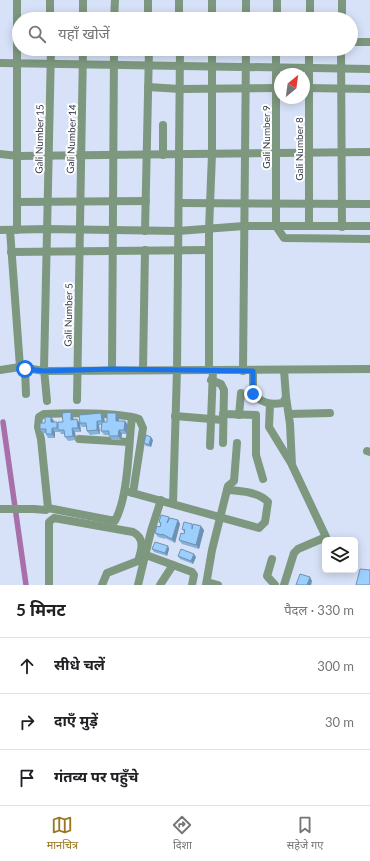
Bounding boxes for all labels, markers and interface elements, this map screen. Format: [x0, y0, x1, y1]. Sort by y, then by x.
search box [12, 12, 358, 56]
icon: search [26, 23, 48, 45]
text: यहाँ खोजें [58, 24, 110, 42]
north arrow [274, 68, 310, 104]
street label: Gali Number 15 [32, 104, 46, 174]
street label: Gali Number 14 [64, 104, 78, 174]
street label: Gali Number 9 [260, 105, 272, 169]
street label: Gali Number 8 [293, 117, 305, 181]
street label: Gali Number 5 [61, 283, 75, 347]
route start [16, 360, 34, 378]
route end [244, 385, 262, 403]
map controls [322, 537, 358, 573]
button: layers [322, 537, 358, 573]
text: 5 मिनट [16, 599, 66, 620]
text: पैदल · 330 m [284, 602, 354, 618]
icon: ahead [16, 655, 38, 677]
text: सीधे चलें [54, 655, 105, 673]
text: 300 m [317, 658, 354, 674]
icon: right [16, 711, 38, 733]
text: दाएँ मुड़ें [54, 711, 98, 729]
text: 30 m [325, 714, 354, 730]
icon: arrive [16, 767, 38, 789]
text: गंतव्य पर पहुँचे [54, 767, 138, 785]
tab: मानचित्र [47, 814, 78, 853]
tab: दिशा [171, 814, 193, 853]
tab: सहेजे गए [287, 814, 323, 853]

